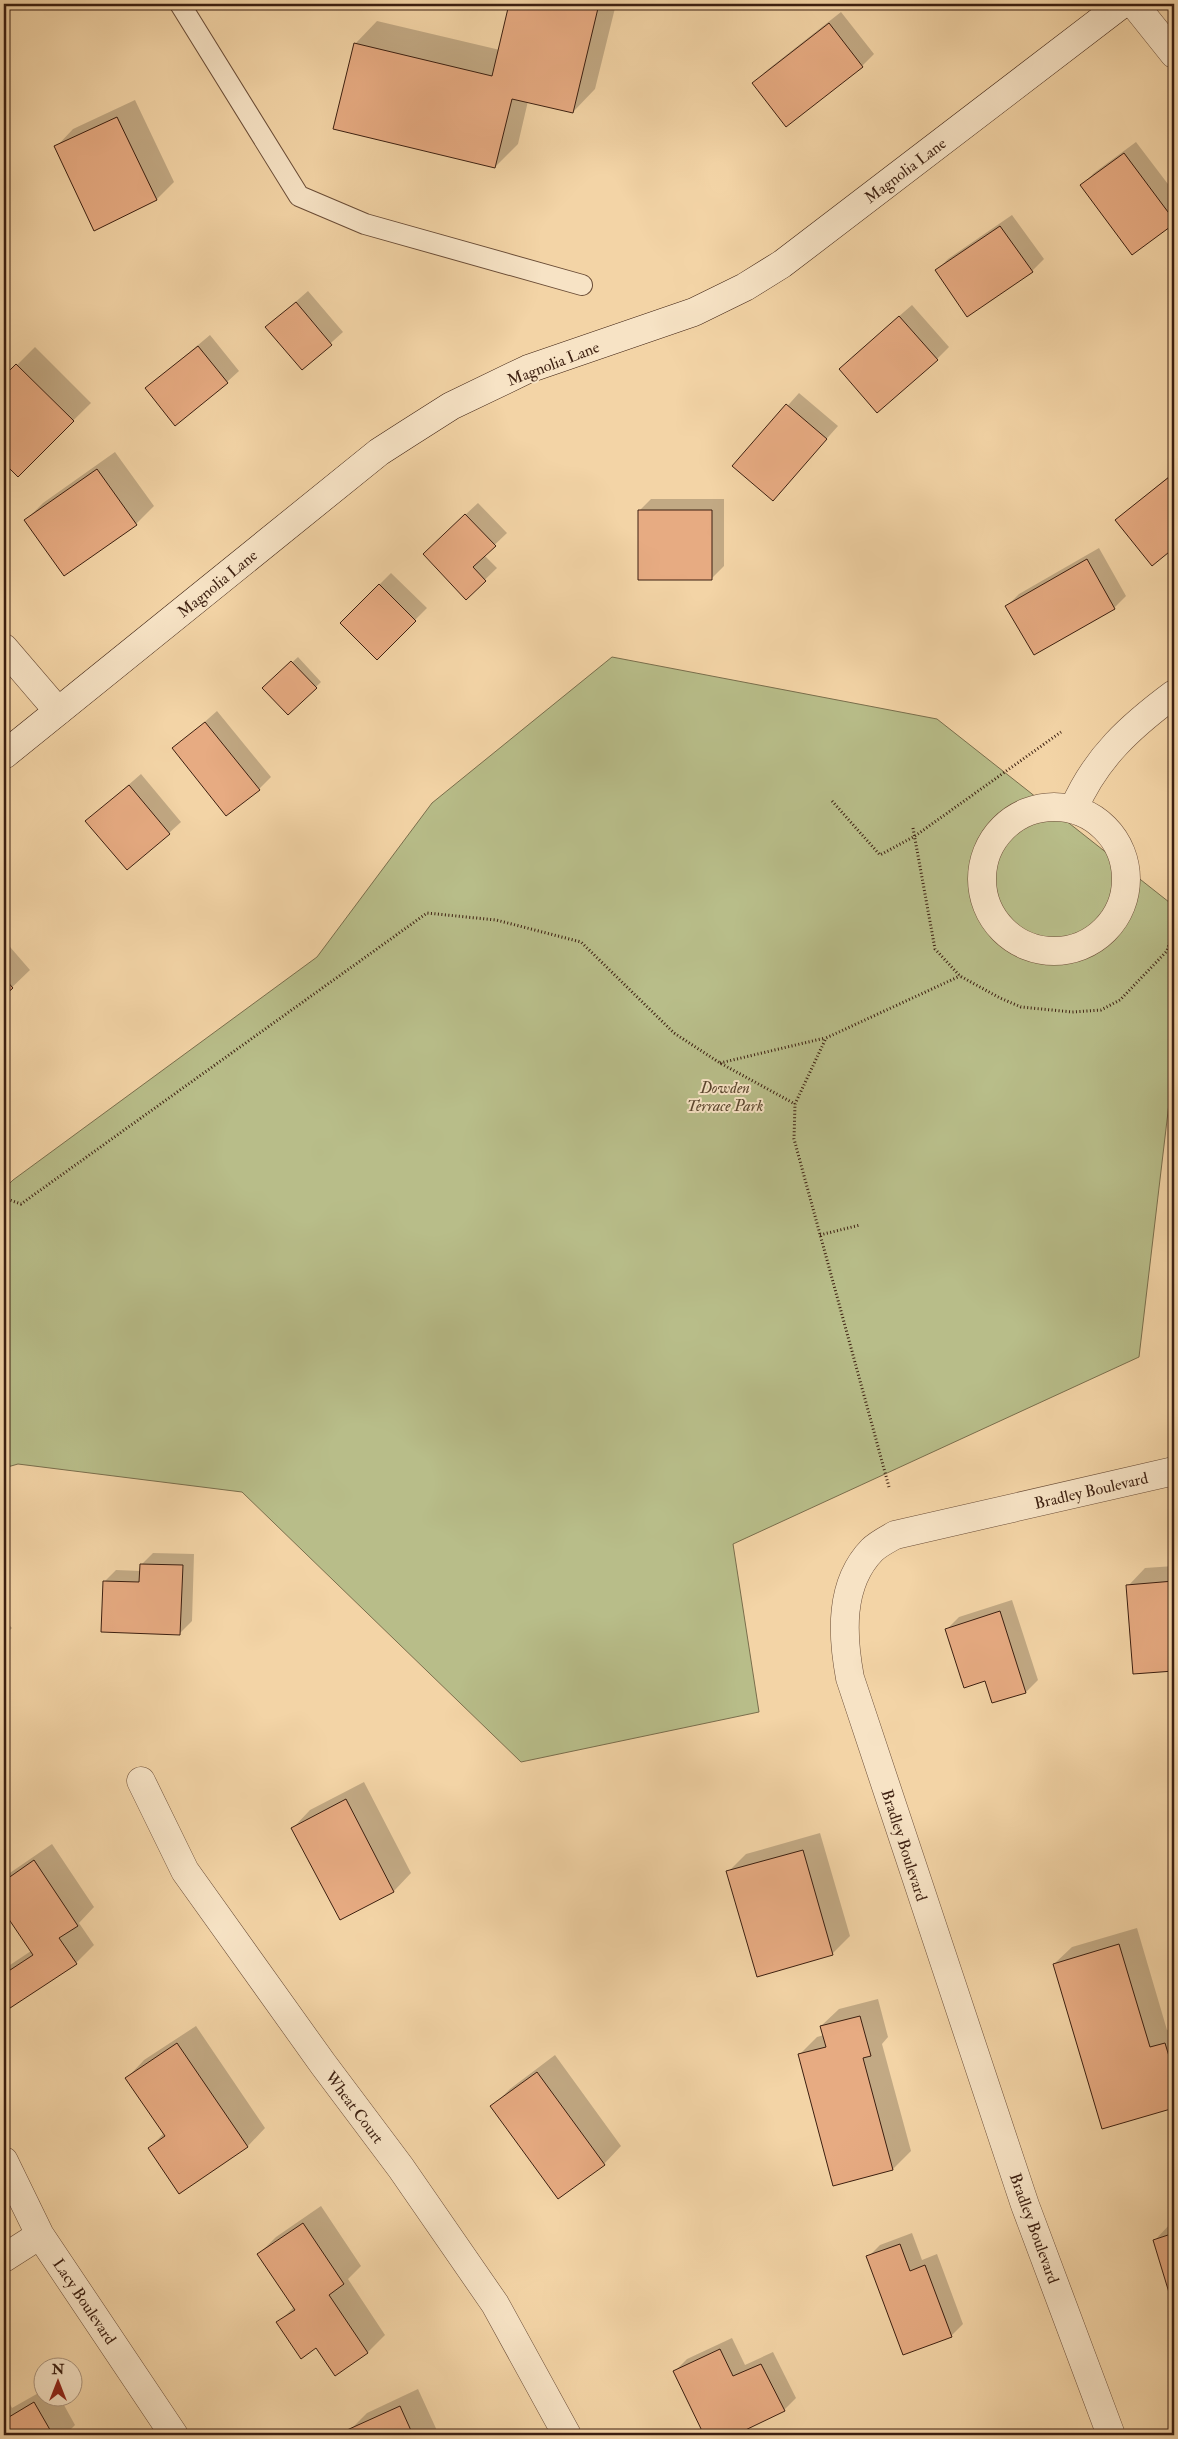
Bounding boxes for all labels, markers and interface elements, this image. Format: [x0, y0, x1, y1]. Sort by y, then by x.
street label: Magnolia Lane [861, 133, 951, 208]
street label: Magnolia Lane [504, 337, 603, 391]
street label: Magnolia Lane [174, 545, 262, 622]
park label: Dowden Terrace Park [687, 1078, 764, 1116]
street label: Bradley Boulevard [1032, 1468, 1150, 1514]
street label: Bradley Boulevard [877, 1787, 932, 1904]
street label: Wheat Court [320, 2067, 388, 2148]
street label: Bradley Boulevard [1005, 2170, 1063, 2287]
street label: Lacy Boulevard [48, 2255, 120, 2348]
north arrow [32, 2356, 82, 2406]
text: N [51, 2361, 65, 2378]

